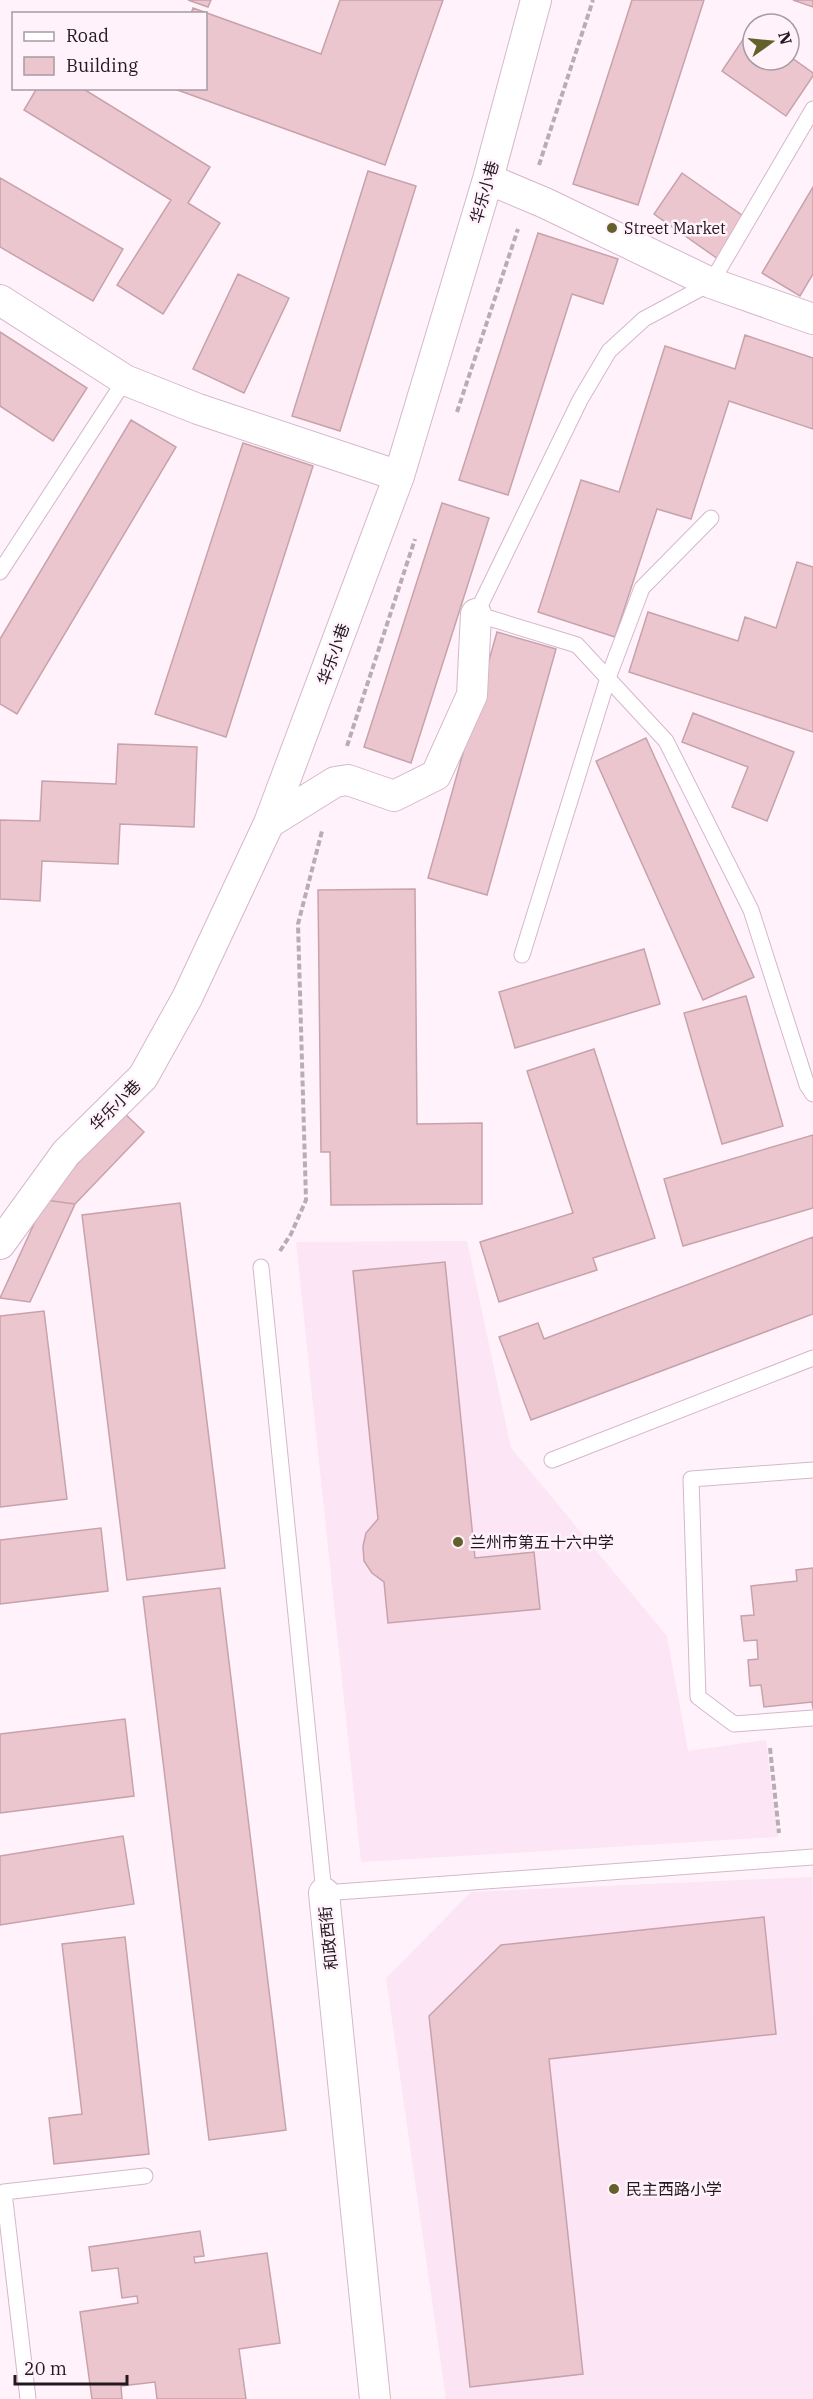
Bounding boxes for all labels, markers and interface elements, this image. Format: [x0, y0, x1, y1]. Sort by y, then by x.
legend [12, 12, 207, 90]
north arrow [741, 12, 801, 72]
text: Road [66, 24, 109, 47]
text: N [774, 29, 797, 47]
text: Building [66, 54, 138, 77]
street label: 华乐小巷 [466, 158, 502, 226]
place label: Street Market [624, 218, 726, 238]
marker: Street Market [605, 221, 619, 235]
street label: 华乐小巷 [313, 621, 353, 687]
street label: 华乐小巷 [85, 1075, 145, 1135]
place label: 兰州市第五十六中学 [470, 1532, 614, 1552]
marker: 兰州市第五十六中学 [451, 1535, 465, 1549]
street label: 和政西街 [315, 1905, 341, 1971]
place label: 民主西路小学 [626, 2179, 722, 2199]
marker: 民主西路小学 [607, 2182, 621, 2196]
scale bar [15, 2348, 128, 2386]
text: 20 m [24, 2357, 67, 2380]

